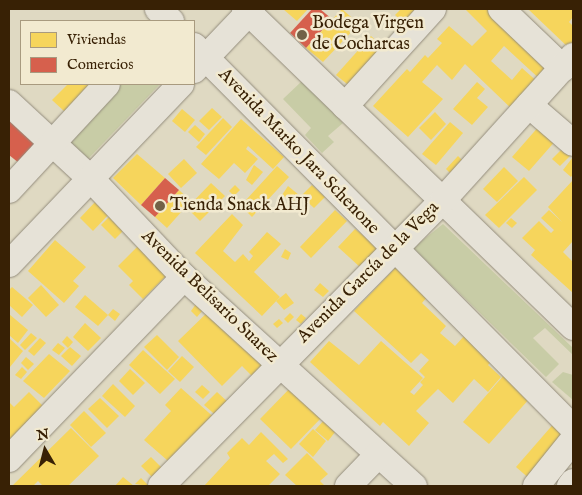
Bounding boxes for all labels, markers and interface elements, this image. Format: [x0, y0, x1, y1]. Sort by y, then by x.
place label: Bodega Virgen de Cocharcas [312, 14, 424, 56]
legend [20, 20, 195, 85]
marker: Bodega Virgen de Cocharcas [296, 29, 308, 41]
text: Viviendas [67, 30, 126, 49]
text: Comercios [67, 55, 133, 74]
street label: Avenida Marko Jara Schenone [213, 64, 383, 240]
place label: Tienda Snack AHJ [170, 195, 310, 217]
street label: Avenida García de la Vega [294, 198, 444, 348]
marker: Tienda Snack AHJ [154, 200, 166, 212]
street label: Avenida Belisario Suarez [136, 226, 282, 368]
north arrow [20, 425, 70, 475]
text: N [36, 425, 50, 445]

